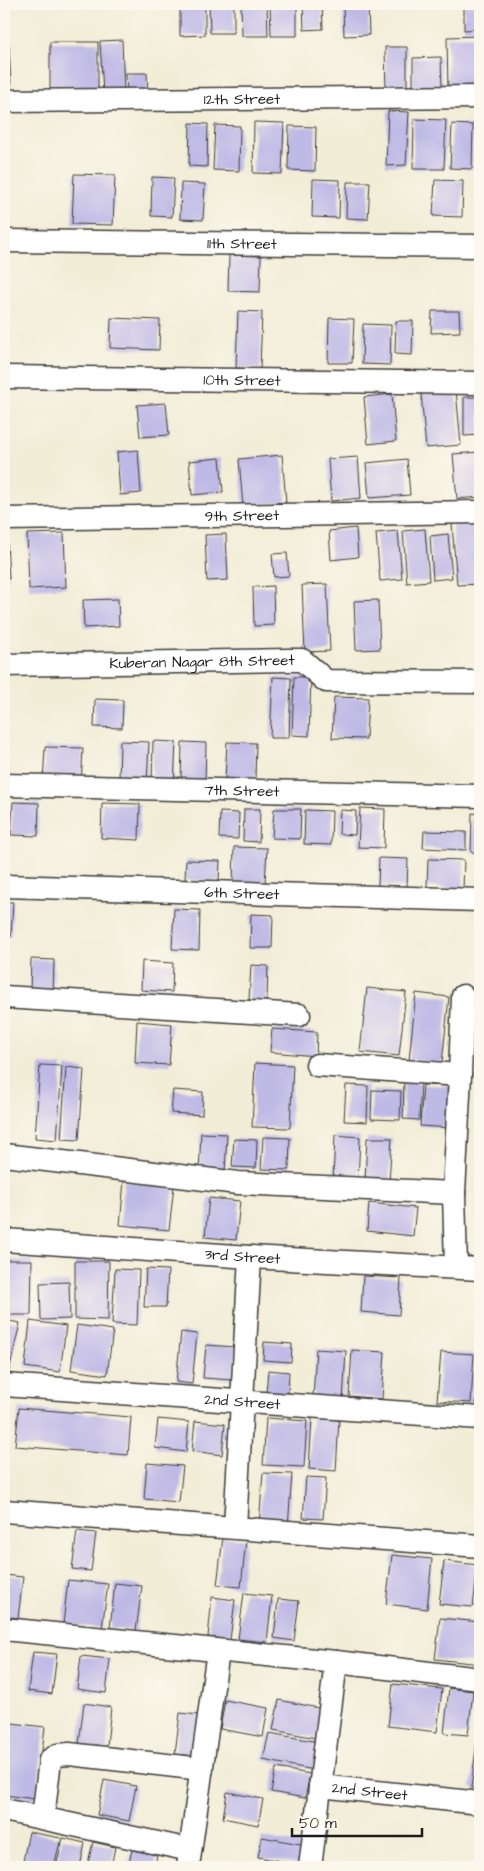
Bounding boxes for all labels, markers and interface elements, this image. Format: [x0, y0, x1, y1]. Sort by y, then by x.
street label: 12th Street [204, 89, 280, 110]
street label: 11th Street [207, 233, 277, 255]
street label: 10th Street [203, 370, 281, 391]
street label: 9th Street [205, 505, 279, 527]
street label: Kuberan Nagar 8th Street [109, 650, 294, 674]
street label: 7th Street [204, 780, 280, 802]
street label: 6th Street [204, 882, 280, 905]
street label: 3rd Street [204, 1244, 281, 1270]
street label: 2nd Street [204, 1389, 281, 1415]
street label: 2nd Street [331, 1777, 409, 1806]
scale bar [292, 1806, 422, 1838]
text: 50 m [299, 1813, 337, 1834]

